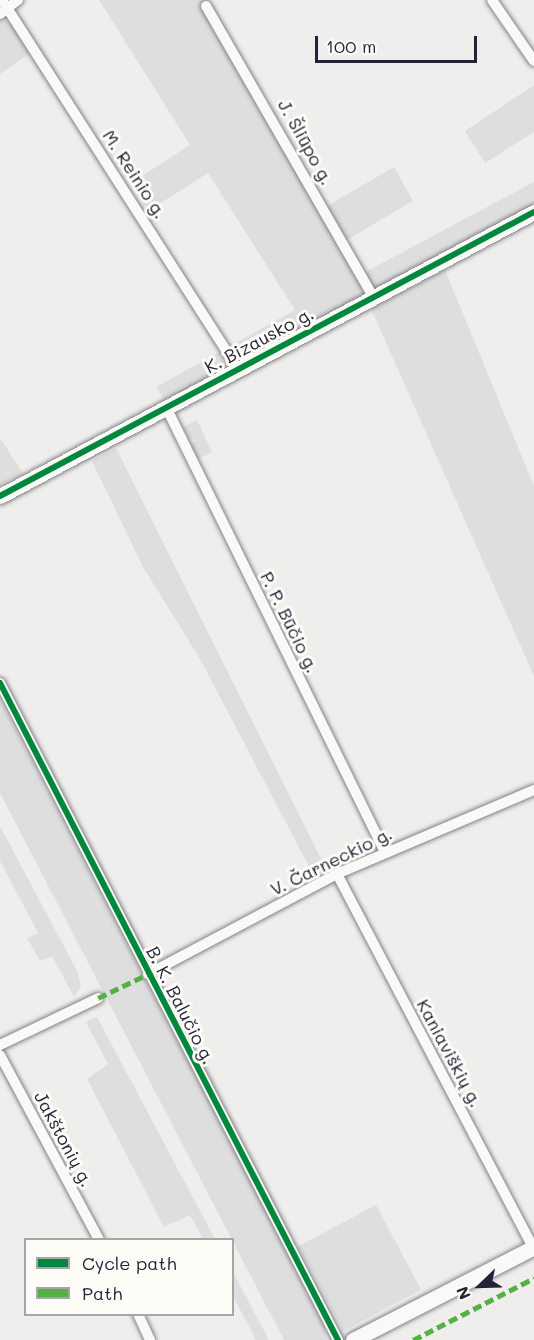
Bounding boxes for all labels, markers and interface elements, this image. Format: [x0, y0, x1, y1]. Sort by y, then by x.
scale bar [318, 24, 480, 62]
text: 100 m [326, 34, 376, 58]
street label: J. Šliūpo g. [274, 96, 338, 188]
street label: M. Reinio g. [98, 126, 172, 222]
street label: K. Bizausko g. [201, 302, 317, 378]
street label: P. P. Būčio g. [256, 568, 324, 676]
street label: V. Čarneckio g. [267, 822, 395, 900]
street label: B. K. Balučio g. [142, 942, 220, 1068]
street label: Kaniaviškių g. [413, 995, 487, 1111]
street label: Jakštonių g. [30, 1088, 98, 1190]
legend [24, 1238, 234, 1316]
text: Cycle path [82, 1251, 177, 1275]
north arrow [450, 1256, 510, 1316]
text: Path [82, 1281, 122, 1305]
text: N [451, 1284, 475, 1303]

